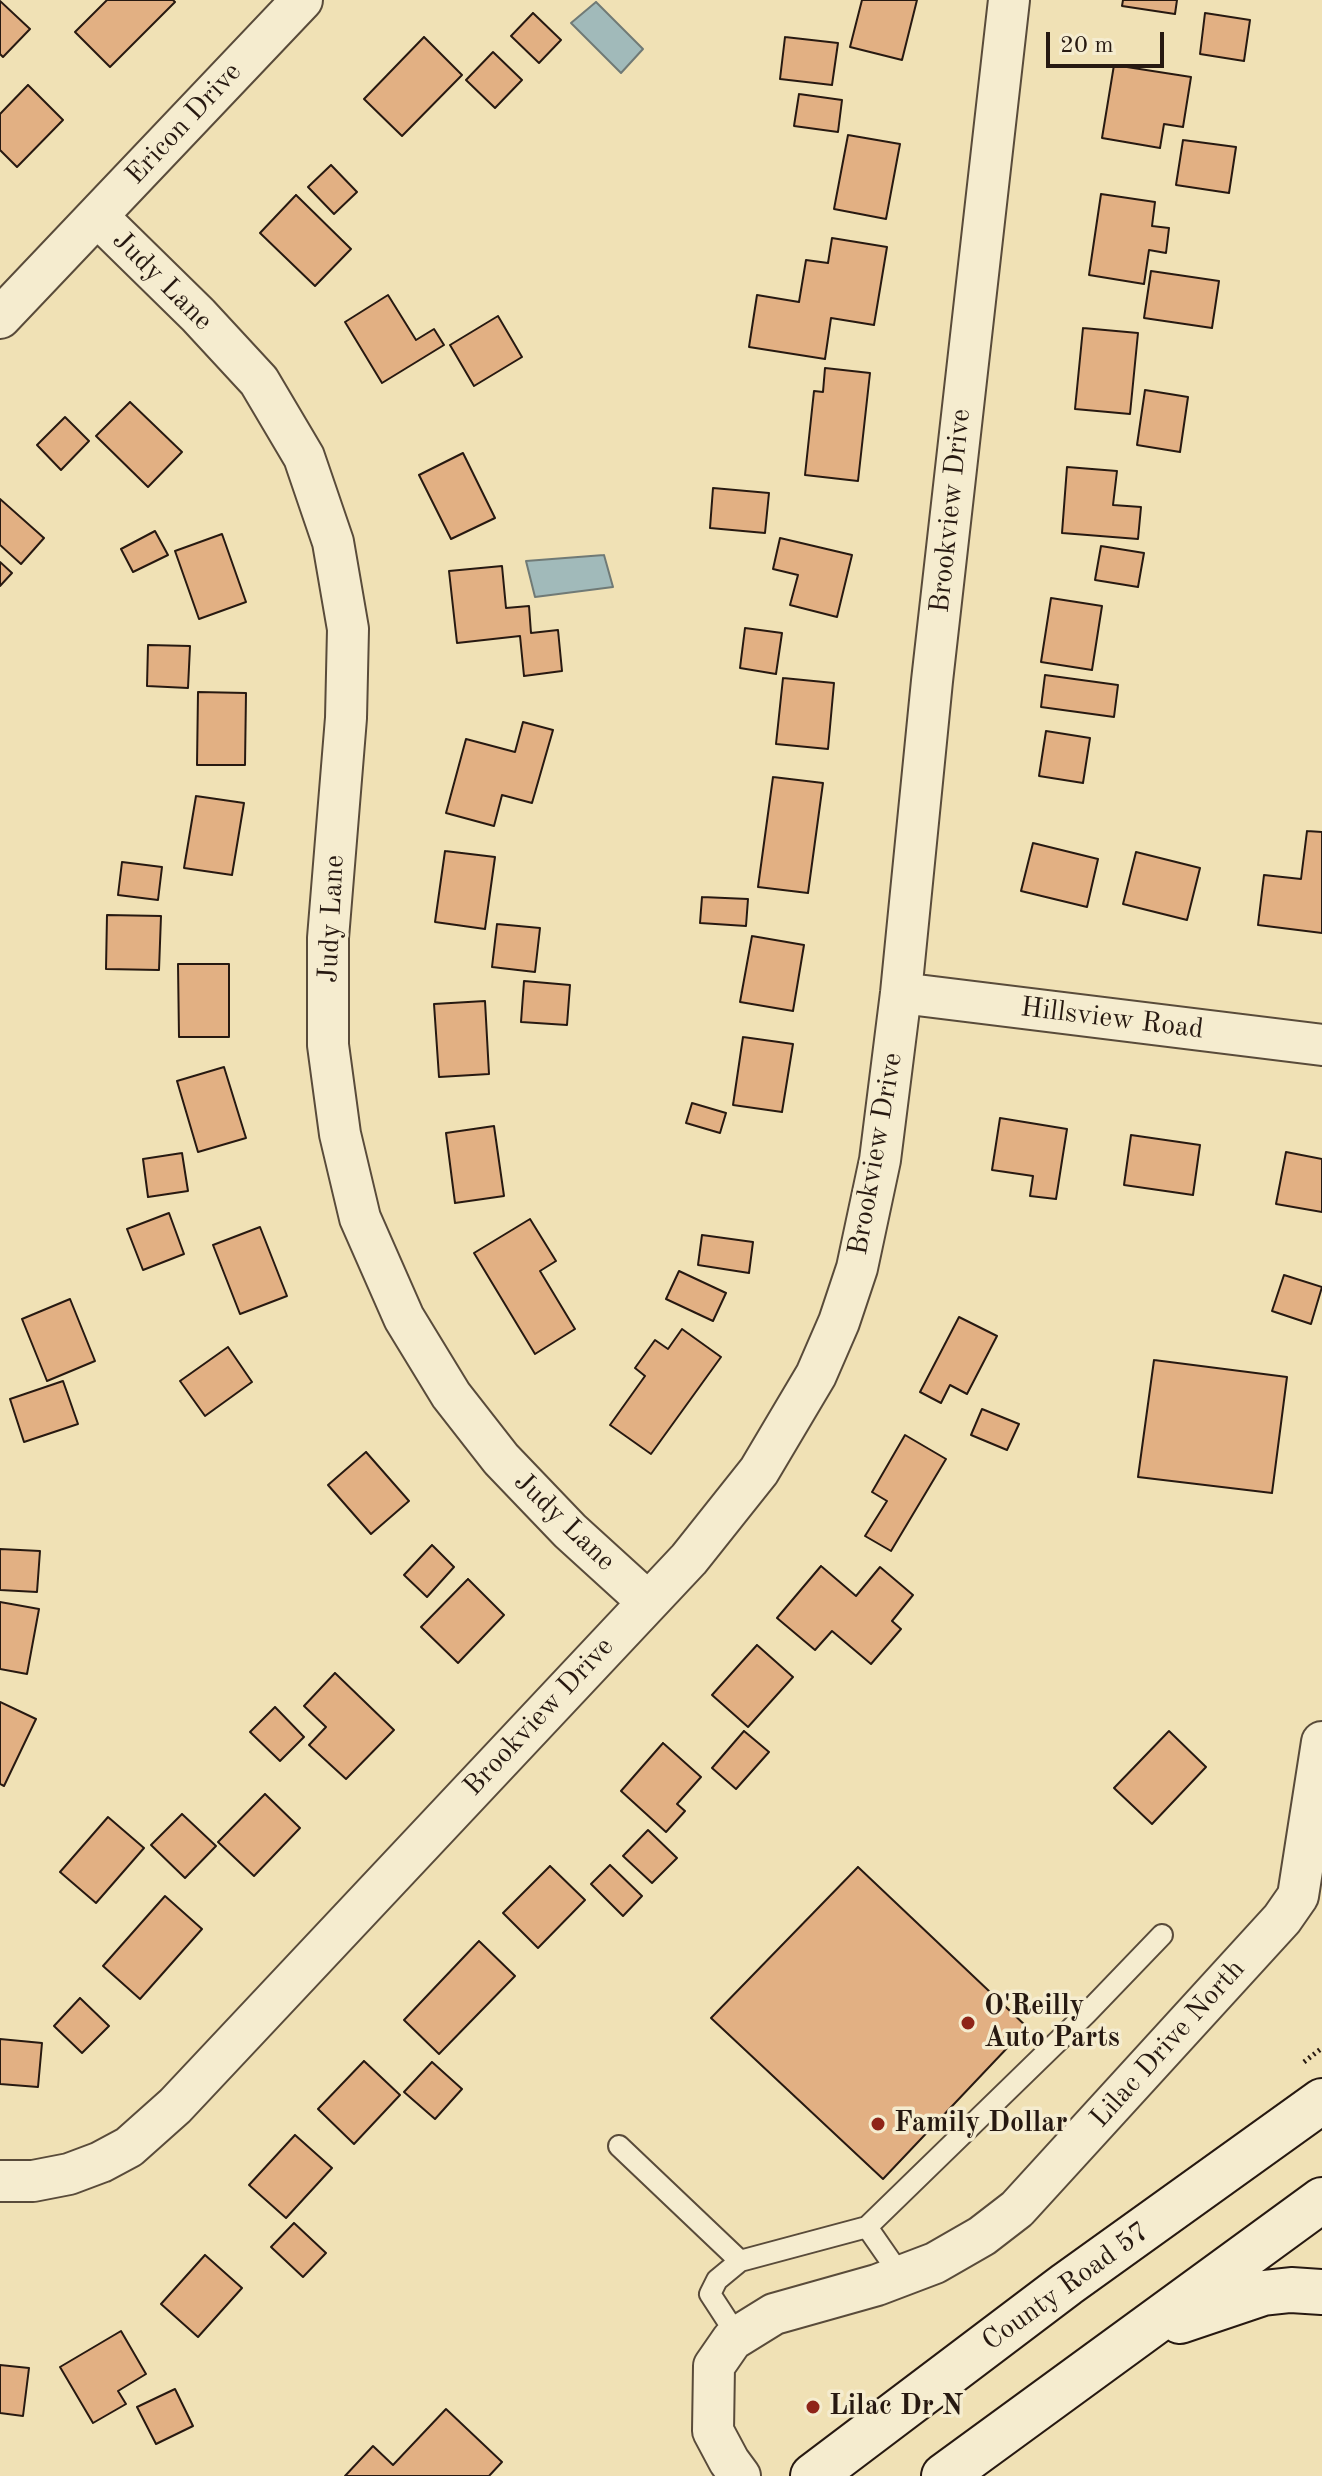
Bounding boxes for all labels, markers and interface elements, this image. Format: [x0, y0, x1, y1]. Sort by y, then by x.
scale bar [1050, 16, 1168, 66]
text: 20 m [1060, 34, 1114, 58]
street label: Ericon Drive [119, 56, 249, 192]
street label: Judy Lane [105, 224, 219, 338]
street label: Brookview Drive [924, 407, 978, 615]
street label: Judy Lane [312, 854, 352, 984]
street label: Hillsview Road [1019, 991, 1205, 1047]
street label: Brookview Drive [842, 1050, 910, 1258]
street label: Judy Lane [506, 1465, 622, 1579]
street label: Brookview Drive [457, 1630, 621, 1804]
street label: Lilac Drive North [1084, 1953, 1252, 2135]
place label: O'Reilly Auto Parts [984, 1990, 1120, 2056]
marker: O'Reilly Auto Parts [959, 2014, 977, 2032]
place label: Family Dollar [894, 2107, 1068, 2141]
marker: Family Dollar [869, 2115, 887, 2133]
street label: County Road 57 [976, 2215, 1156, 2359]
place label: Lilac Dr N [829, 2390, 963, 2424]
marker: Lilac Dr N [804, 2398, 822, 2416]

